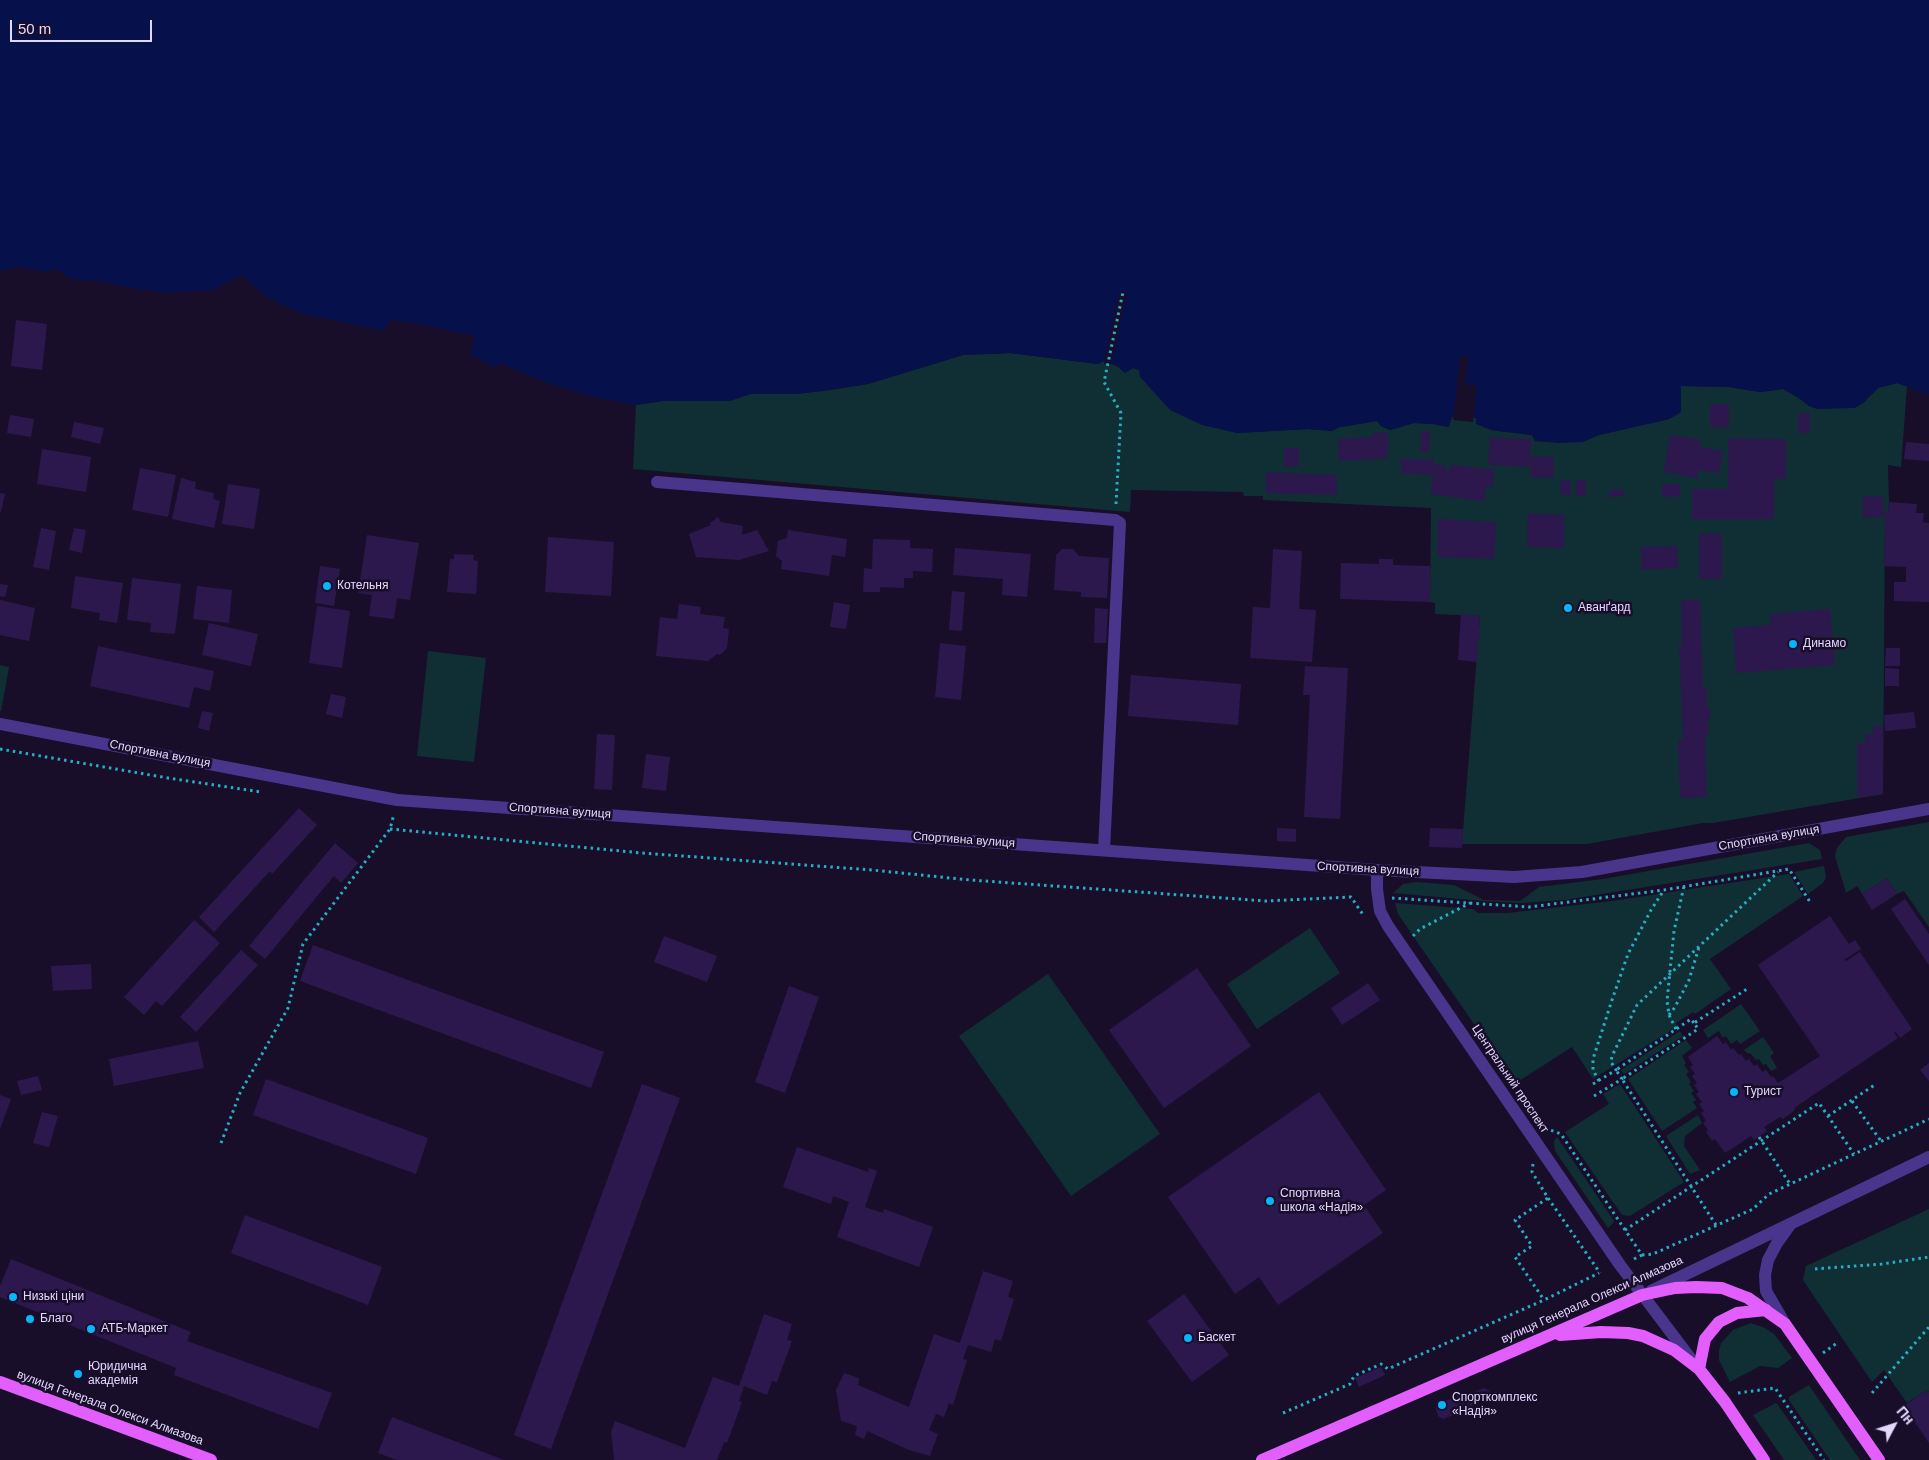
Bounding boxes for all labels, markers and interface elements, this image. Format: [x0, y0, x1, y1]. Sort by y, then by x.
scale bar [12, 10, 155, 42]
text: 50 m [18, 20, 51, 37]
place label: Котельня [337, 579, 388, 593]
marker: Котельня [321, 580, 333, 592]
place label: Аванґард [1578, 601, 1631, 615]
marker: Аванґард [1562, 602, 1574, 614]
place label: Динамо [1803, 637, 1846, 651]
marker: Динамо [1787, 638, 1799, 650]
street label: Спортивна вулиця [108, 737, 212, 771]
street label: Спортивна вулиця [508, 800, 612, 822]
street label: Спортивна вулиця [1717, 822, 1821, 854]
street label: Спортивна вулиця [912, 829, 1016, 851]
street label: Спортивна вулиця [1317, 859, 1419, 879]
street label: Центральний проспект [1468, 1022, 1552, 1136]
place label: Турист [1744, 1085, 1781, 1099]
marker: Турист [1728, 1086, 1740, 1098]
place label: Спортивна школа «Надія» [1280, 1187, 1363, 1215]
marker: Спортивна школа «Надія» [1264, 1195, 1276, 1207]
street label: вулиця Генерала Олекси Алмазова [1499, 1253, 1685, 1347]
place label: Низькі ціни [23, 1290, 84, 1304]
marker: Низькі ціни [7, 1291, 19, 1303]
place label: Благо [40, 1312, 72, 1326]
marker: Благо [24, 1313, 36, 1325]
place label: АТБ-Маркет [101, 1322, 168, 1336]
marker: АТБ-Маркет [85, 1323, 97, 1335]
place label: Баскет [1198, 1331, 1236, 1345]
marker: Баскет [1182, 1332, 1194, 1344]
place label: Юридична академія [88, 1360, 147, 1388]
street label: вулиця Генерала Олекси Алмазова [15, 1367, 205, 1449]
marker: Юридична академія [72, 1368, 84, 1380]
place label: Спорткомплекс «Надія» [1452, 1391, 1538, 1419]
marker: Спорткомплекс «Надія» [1436, 1399, 1448, 1411]
north arrow [1869, 1400, 1919, 1450]
text: Пн [1893, 1403, 1918, 1428]

